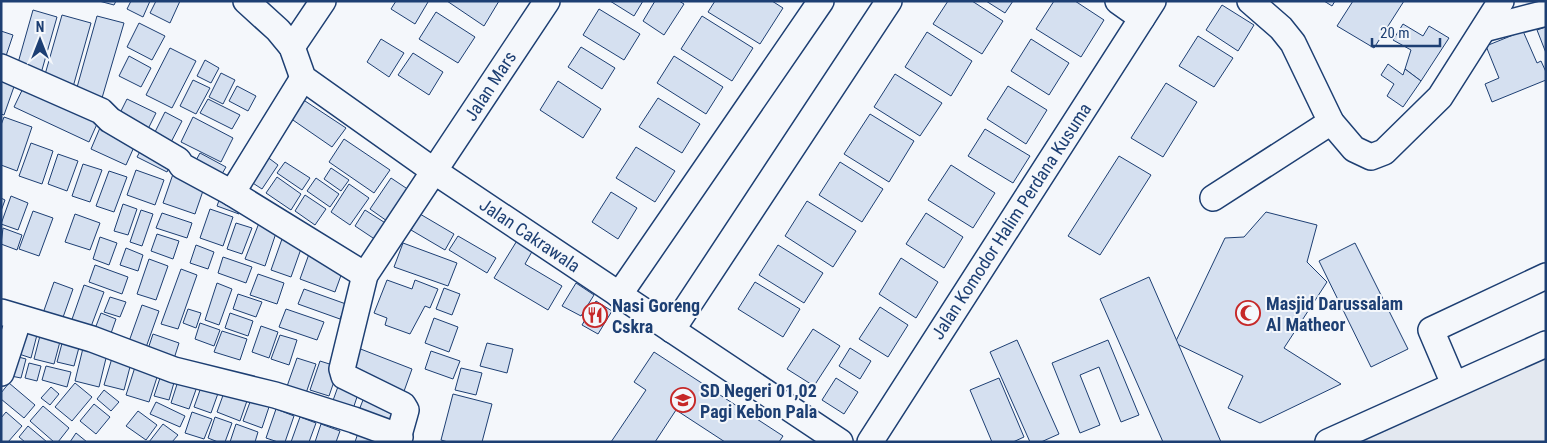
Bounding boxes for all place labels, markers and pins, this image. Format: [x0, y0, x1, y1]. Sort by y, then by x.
place label: Masjid Darussalam Al Matheor [1266, 293, 1403, 335]
place label: Nasi Goreng Cskra [612, 295, 700, 337]
mosque icon: Masjid Darussalam Al Matheor [1235, 300, 1261, 326]
restaurant icon: Nasi Goreng Cskra [582, 302, 608, 328]
place label: SD Negeri 01,02 Pagi Kebon Pala [700, 380, 817, 422]
school or university icon: SD Negeri 01,02 Pagi Kebon Pala [670, 387, 696, 413]

